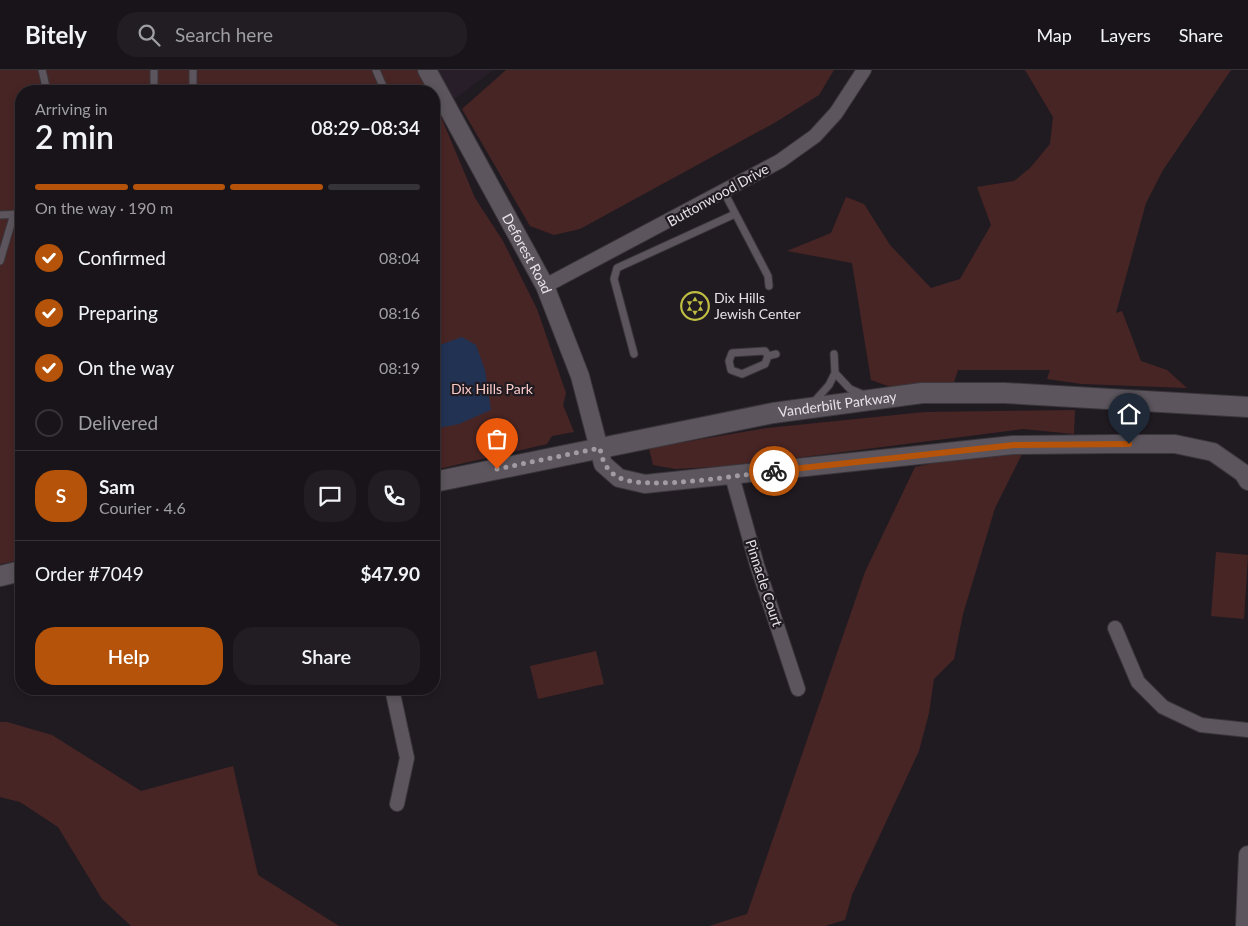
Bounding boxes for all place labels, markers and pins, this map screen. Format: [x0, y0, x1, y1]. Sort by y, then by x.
place label: Dix Hills Jewish Center [714, 289, 801, 322]
synagogue icon: Dix Hills Jewish Center [680, 291, 710, 321]
pin [1108, 393, 1150, 444]
pin [476, 418, 518, 469]

